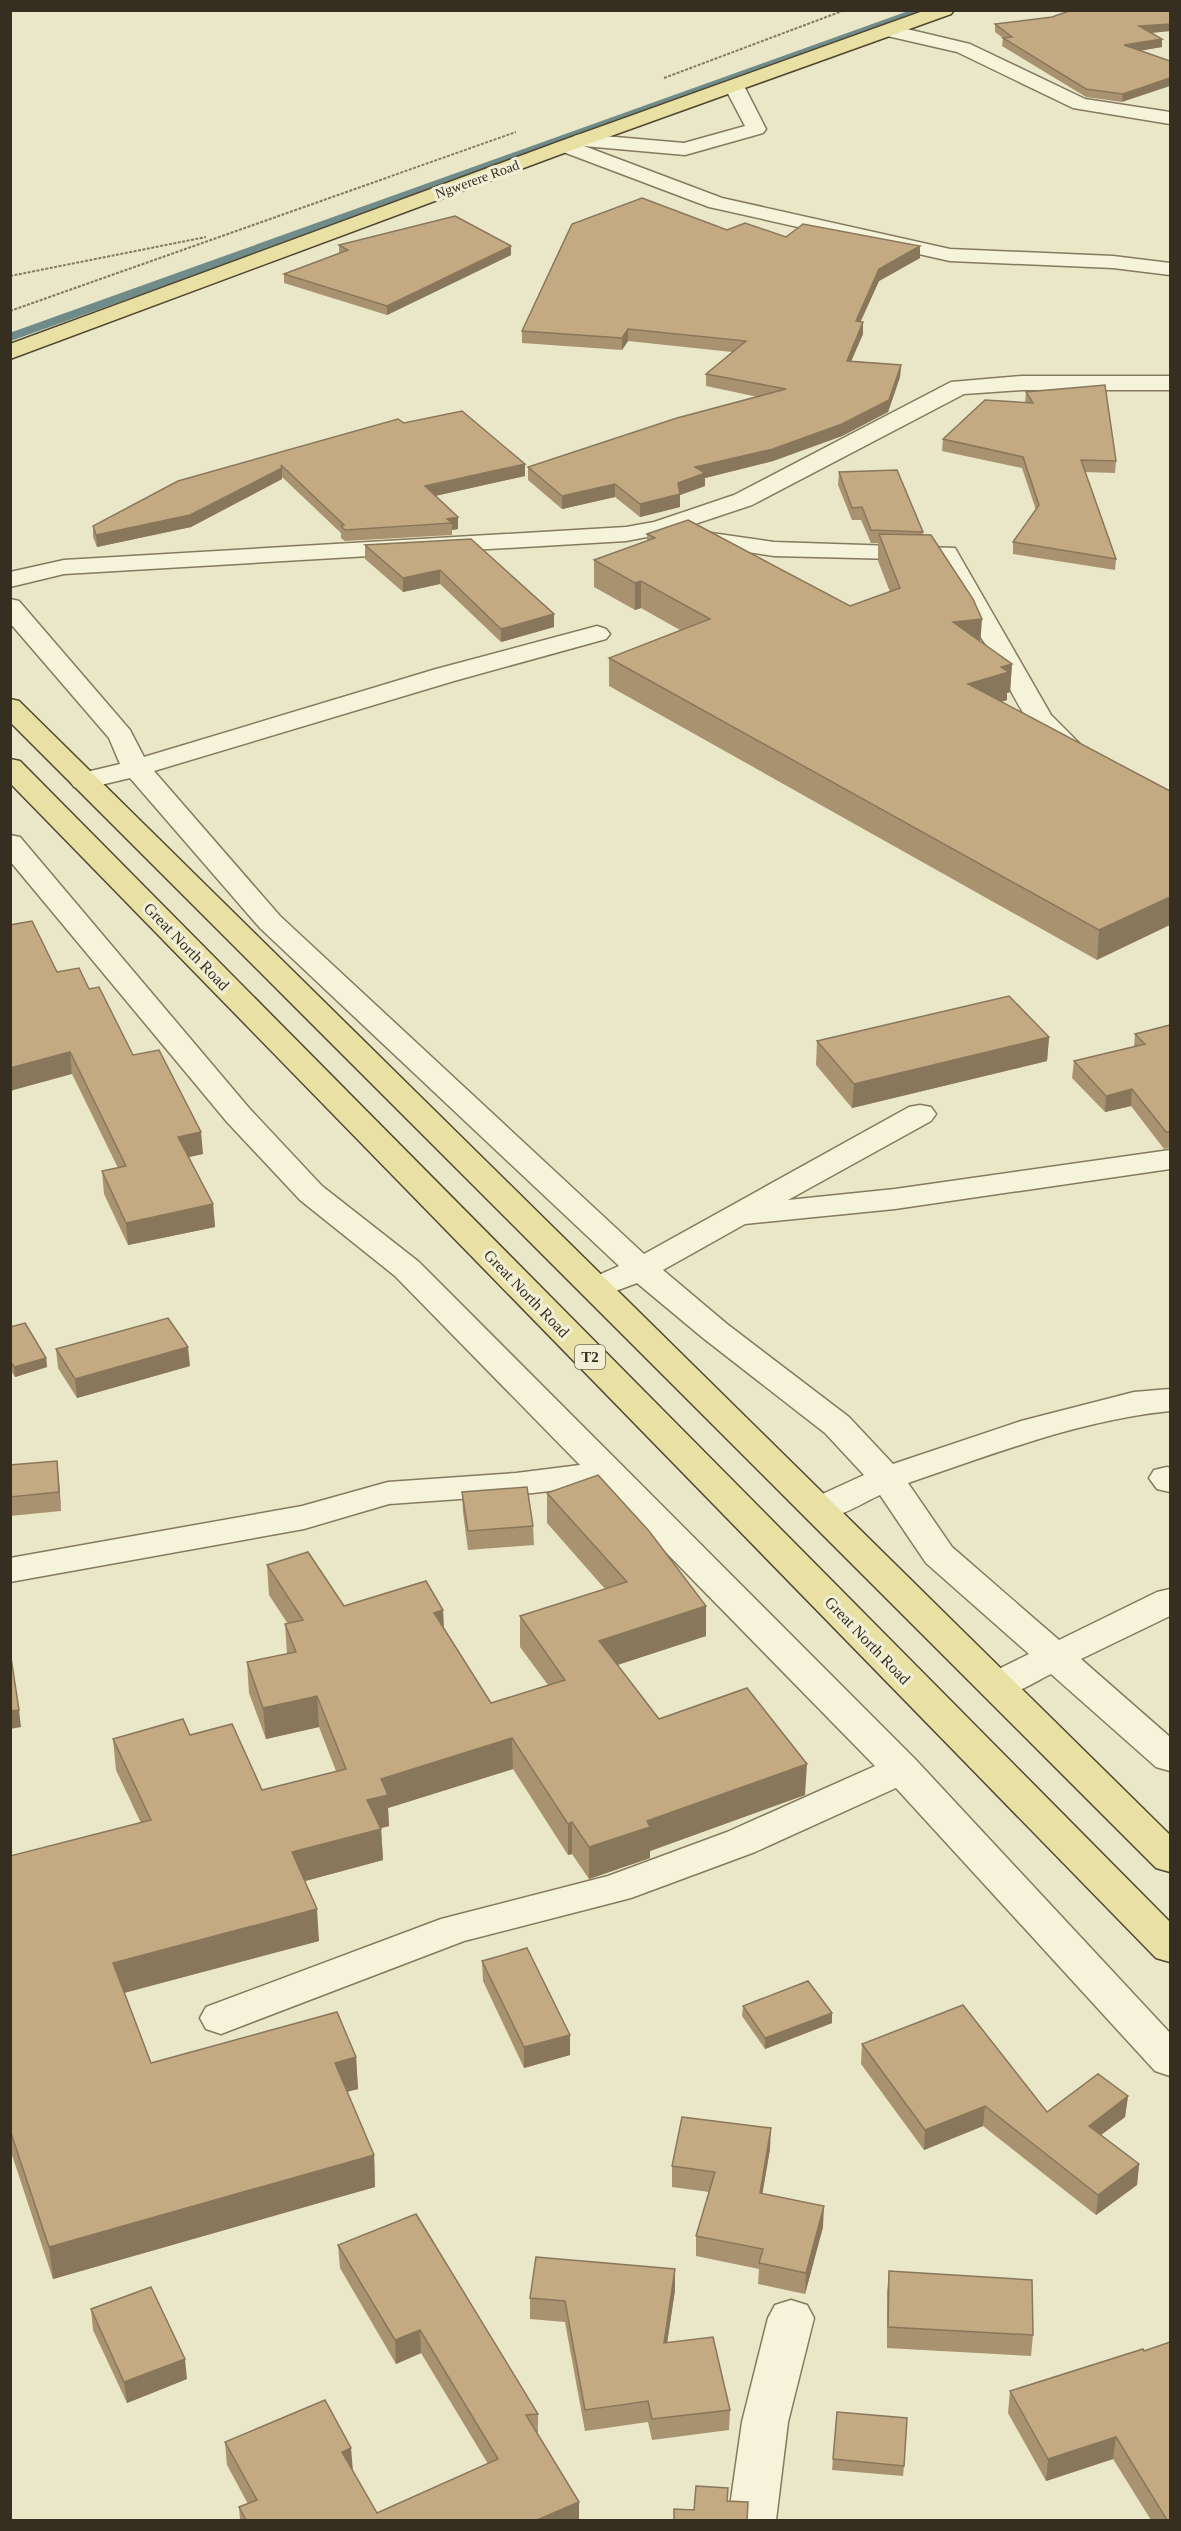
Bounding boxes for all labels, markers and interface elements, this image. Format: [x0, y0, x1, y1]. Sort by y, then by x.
street label: Ngwerere Road [433, 157, 521, 202]
street label: Great North Road [141, 899, 233, 993]
street label: Great North Road [481, 1246, 573, 1340]
road number: T2 [575, 1345, 605, 1369]
street label: Great North Road [822, 1593, 914, 1687]

